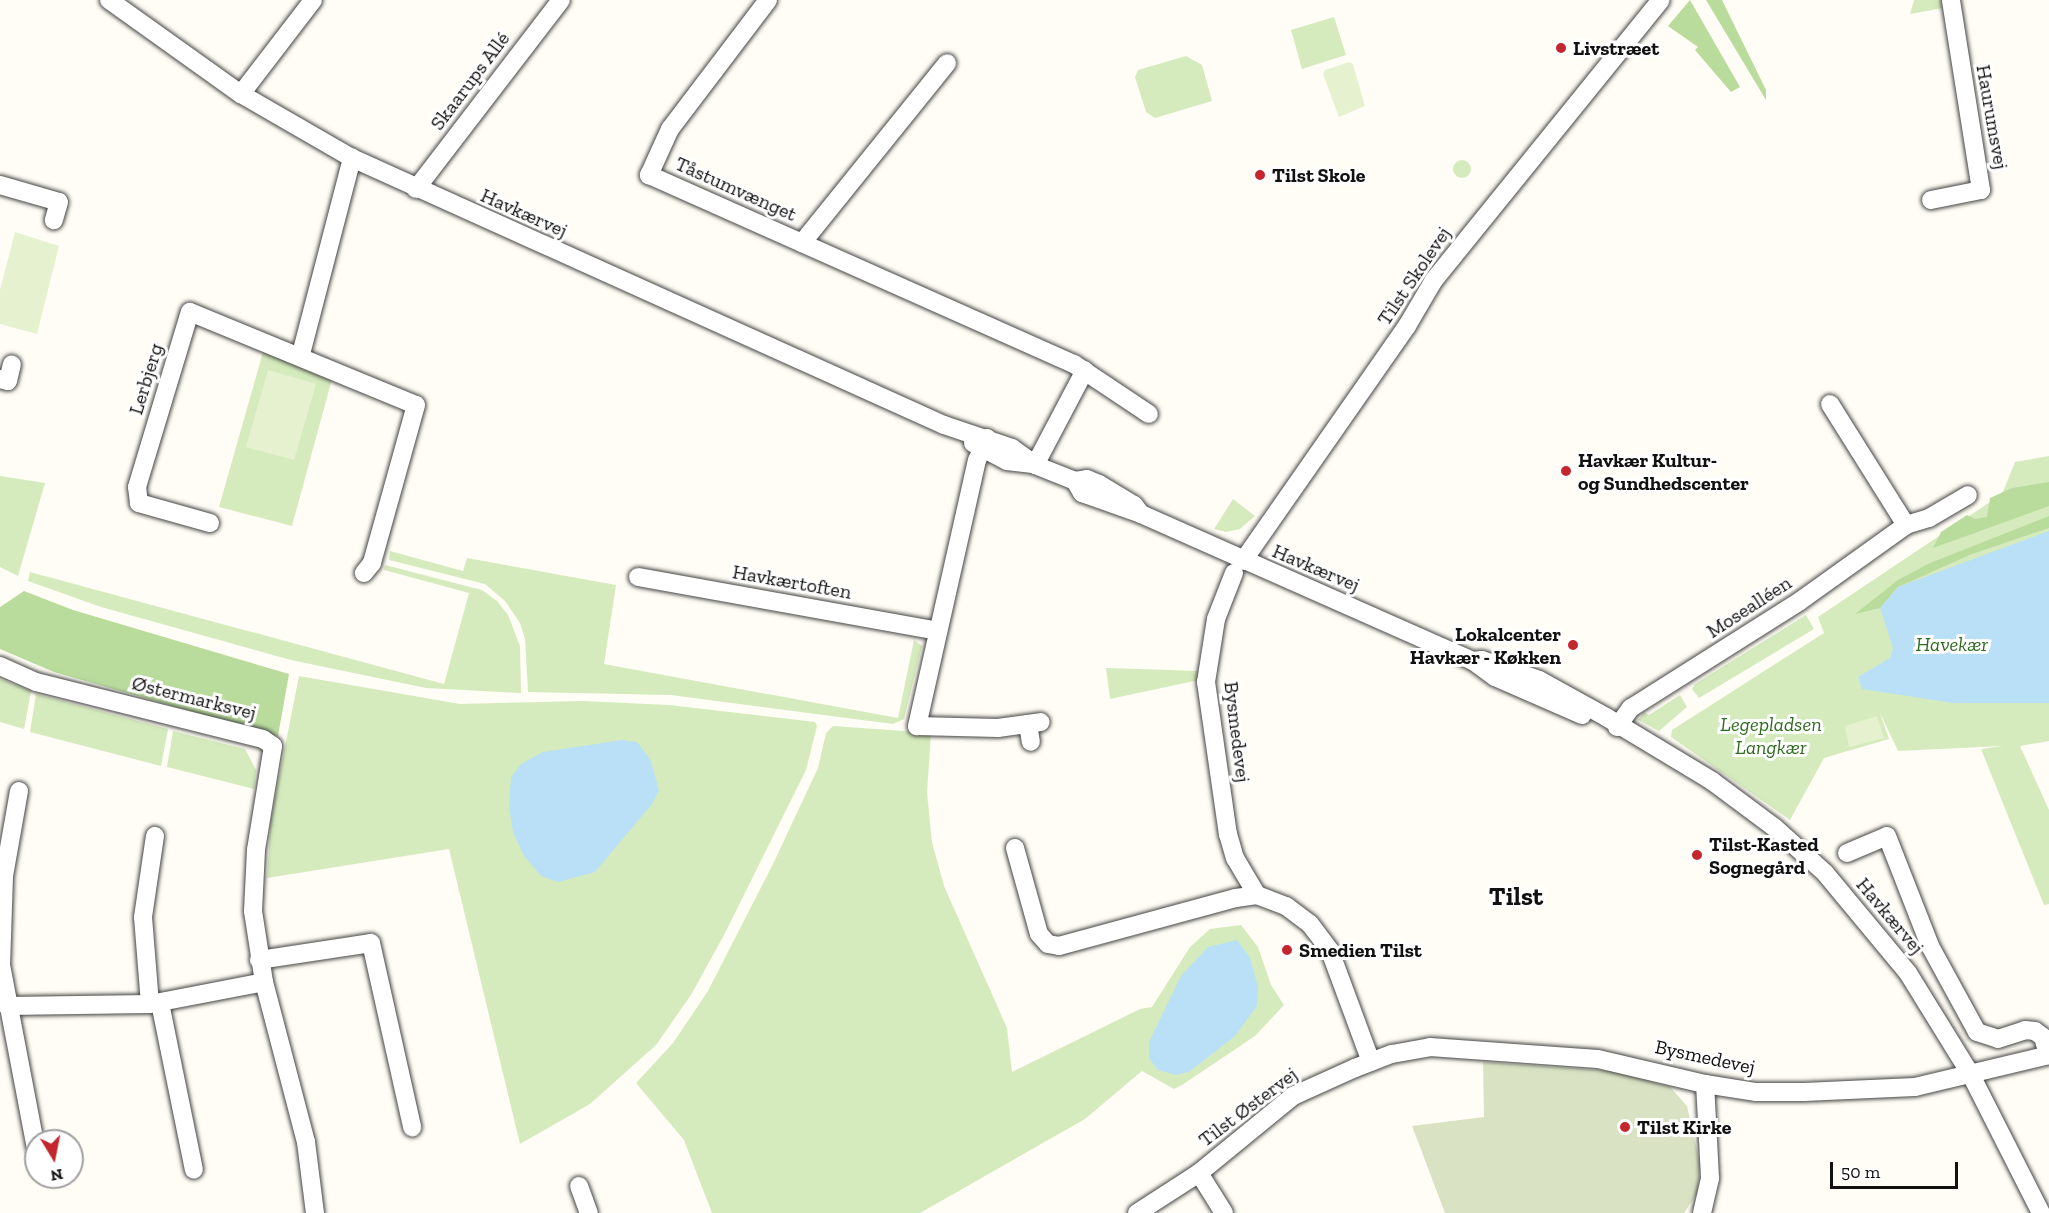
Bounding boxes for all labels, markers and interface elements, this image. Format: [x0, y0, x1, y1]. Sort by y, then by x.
street label: Skaarups Allé [425, 27, 515, 135]
place label: Livstræet [1573, 36, 1659, 60]
marker: Livstræet [1554, 41, 1568, 55]
street label: Haurumsvej [1971, 63, 2013, 171]
street label: Tåstumvænget [672, 152, 800, 226]
place label: Tilst Skole [1272, 163, 1365, 187]
marker: Tilst Skole [1253, 168, 1267, 182]
street label: Havkærvej [477, 183, 571, 243]
street label: Tilst Skolevej [1372, 222, 1456, 330]
street label: Lerbjerg [124, 341, 168, 417]
place label: Havkær Kultur- og Sundhedscenter [1578, 448, 1749, 495]
marker: Havkær Kultur- og Sundhedscenter [1559, 464, 1573, 478]
street label: Havkærvej [1269, 539, 1363, 597]
street label: Havkærtoften [731, 560, 853, 604]
street label: Mosealléen [1702, 571, 1796, 643]
place label: Lokalcenter Havkær - Køkken [1409, 622, 1561, 669]
park label: Havekær [1916, 632, 1988, 656]
marker: Lokalcenter Havkær - Køkken [1566, 638, 1580, 652]
street label: Østermarksvej [129, 671, 259, 725]
street label: Bysmedevej [1219, 680, 1255, 784]
park label: Legepladsen Langkær [1720, 712, 1822, 759]
place label: Tilst-Kasted Sognegård [1709, 832, 1819, 879]
marker: Tilst-Kasted Sognegård [1690, 848, 1704, 862]
street label: Havkærvej [1851, 873, 1929, 959]
district label: Tilst [1489, 881, 1543, 913]
place label: Smedien Tilst [1299, 938, 1422, 962]
marker: Smedien Tilst [1280, 943, 1294, 957]
street label: Bysmedevej [1653, 1035, 1757, 1079]
street label: Tilst Østervej [1194, 1062, 1302, 1152]
place label: Tilst Kirke [1637, 1115, 1731, 1139]
marker: Tilst Kirke [1618, 1120, 1632, 1134]
north arrow [24, 1129, 84, 1189]
scale bar [1833, 1150, 1960, 1188]
text: 50 m [1841, 1161, 1880, 1183]
text: N [49, 1165, 65, 1186]

